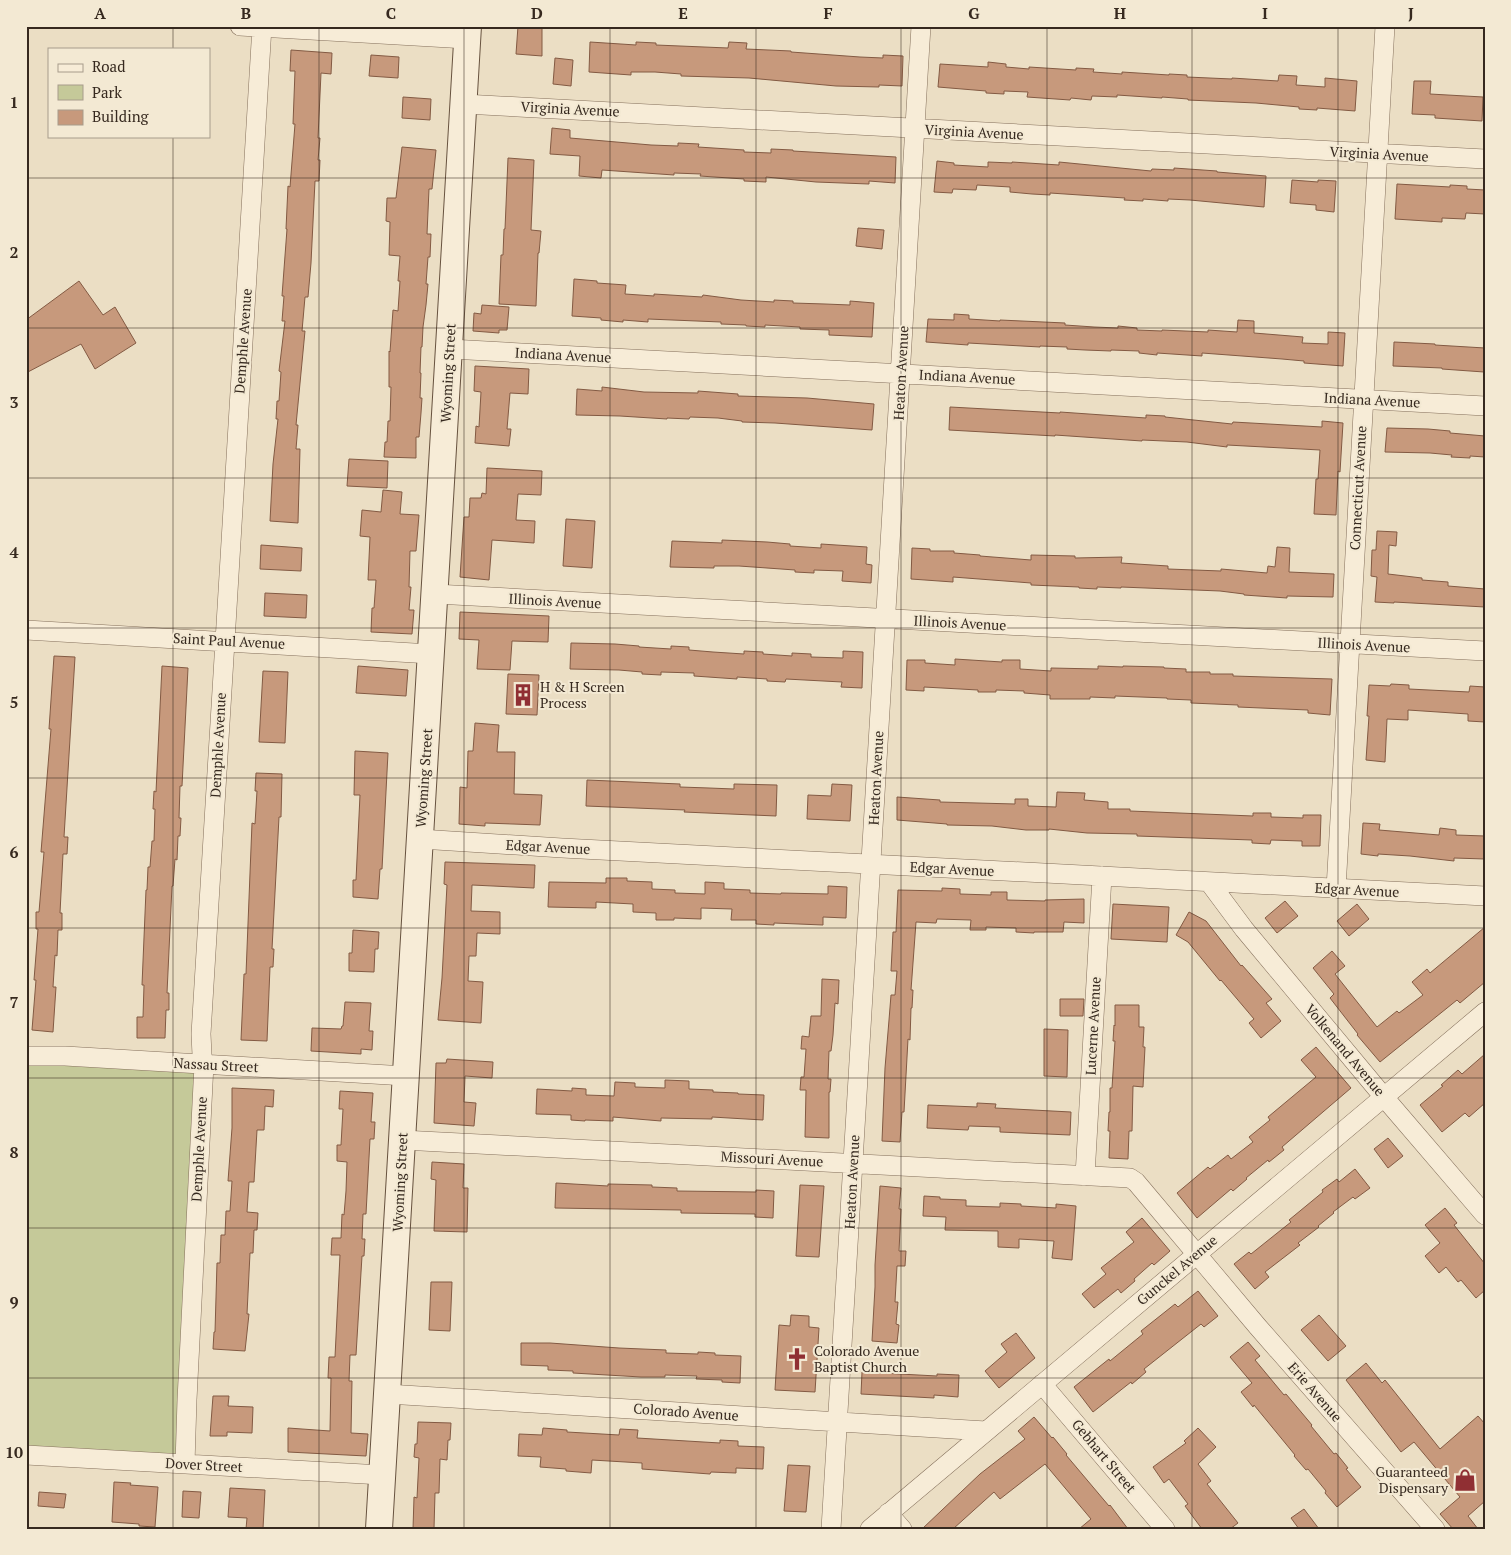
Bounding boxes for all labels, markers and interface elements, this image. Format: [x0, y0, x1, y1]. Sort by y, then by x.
text: A [94, 2, 106, 24]
text: B [241, 2, 251, 24]
text: C [386, 2, 396, 24]
text: D [531, 2, 543, 24]
text: E [678, 2, 688, 24]
text: F [823, 2, 833, 24]
text: G [968, 2, 980, 24]
text: H [1114, 2, 1126, 24]
text: I [1262, 2, 1268, 24]
text: J [1408, 2, 1414, 24]
legend [48, 48, 210, 138]
text: Road [92, 56, 125, 76]
text: Park [92, 82, 122, 102]
text: 1 [9, 91, 19, 113]
street label: Virginia Avenue [520, 96, 620, 121]
text: Building [92, 106, 150, 126]
street label: Virginia Avenue [924, 119, 1024, 144]
street label: Virginia Avenue [1329, 141, 1429, 166]
text: 2 [9, 241, 19, 263]
street label: Demphle Avenue [229, 288, 256, 394]
street label: Wyoming Street [435, 322, 460, 423]
street label: Heaton Avenue [889, 325, 912, 421]
street label: Indiana Avenue [514, 342, 612, 367]
street label: Indiana Avenue [918, 364, 1016, 389]
street label: Indiana Avenue [1323, 387, 1421, 412]
text: 3 [9, 391, 19, 413]
street label: Connecticut Avenue [1345, 425, 1370, 551]
text: 4 [9, 541, 19, 563]
street label: Illinois Avenue [508, 589, 602, 612]
street label: Illinois Avenue [913, 611, 1007, 634]
street label: Saint Paul Avenue [172, 628, 286, 653]
street label: Illinois Avenue [1317, 633, 1411, 656]
place label: H & H Screen Process [540, 677, 625, 712]
building icon: H & H Screen Process [510, 682, 536, 708]
text: 5 [9, 691, 19, 713]
street label: Demphle Avenue [205, 692, 230, 798]
street label: Wyoming Street [411, 727, 437, 828]
street label: Heaton Avenue [864, 730, 887, 826]
street label: Edgar Avenue [505, 835, 591, 858]
text: 6 [9, 841, 19, 863]
street label: Edgar Avenue [909, 857, 995, 880]
street label: Edgar Avenue [1314, 878, 1400, 901]
street label: Lucerne Avenue [1080, 976, 1105, 1076]
text: 7 [9, 991, 19, 1013]
street label: Volkenand Avenue [1301, 1000, 1390, 1100]
street label: Nassau Street [173, 1053, 260, 1076]
street label: Demphle Avenue [186, 1096, 211, 1202]
street label: Wyoming Street [387, 1131, 412, 1232]
street label: Heaton Avenue [840, 1134, 863, 1230]
text: 8 [9, 1141, 19, 1163]
street label: Missouri Avenue [720, 1146, 824, 1171]
street label: Gunckel Avenue [1132, 1230, 1221, 1309]
text: 9 [9, 1291, 19, 1313]
place label: Colorado Avenue Baptist Church [814, 1341, 919, 1376]
church icon: Colorado Avenue Baptist Church [784, 1346, 810, 1372]
street label: Erie Avenue [1284, 1358, 1347, 1426]
street label: Colorado Avenue [633, 1398, 739, 1425]
street label: Gebhart Street [1068, 1415, 1141, 1497]
text: 10 [5, 1441, 23, 1463]
street label: Dover Street [165, 1453, 244, 1476]
place label: Guaranteed Dispensary [1375, 1462, 1449, 1497]
shop icon: Guaranteed Dispensary [1452, 1467, 1478, 1493]

